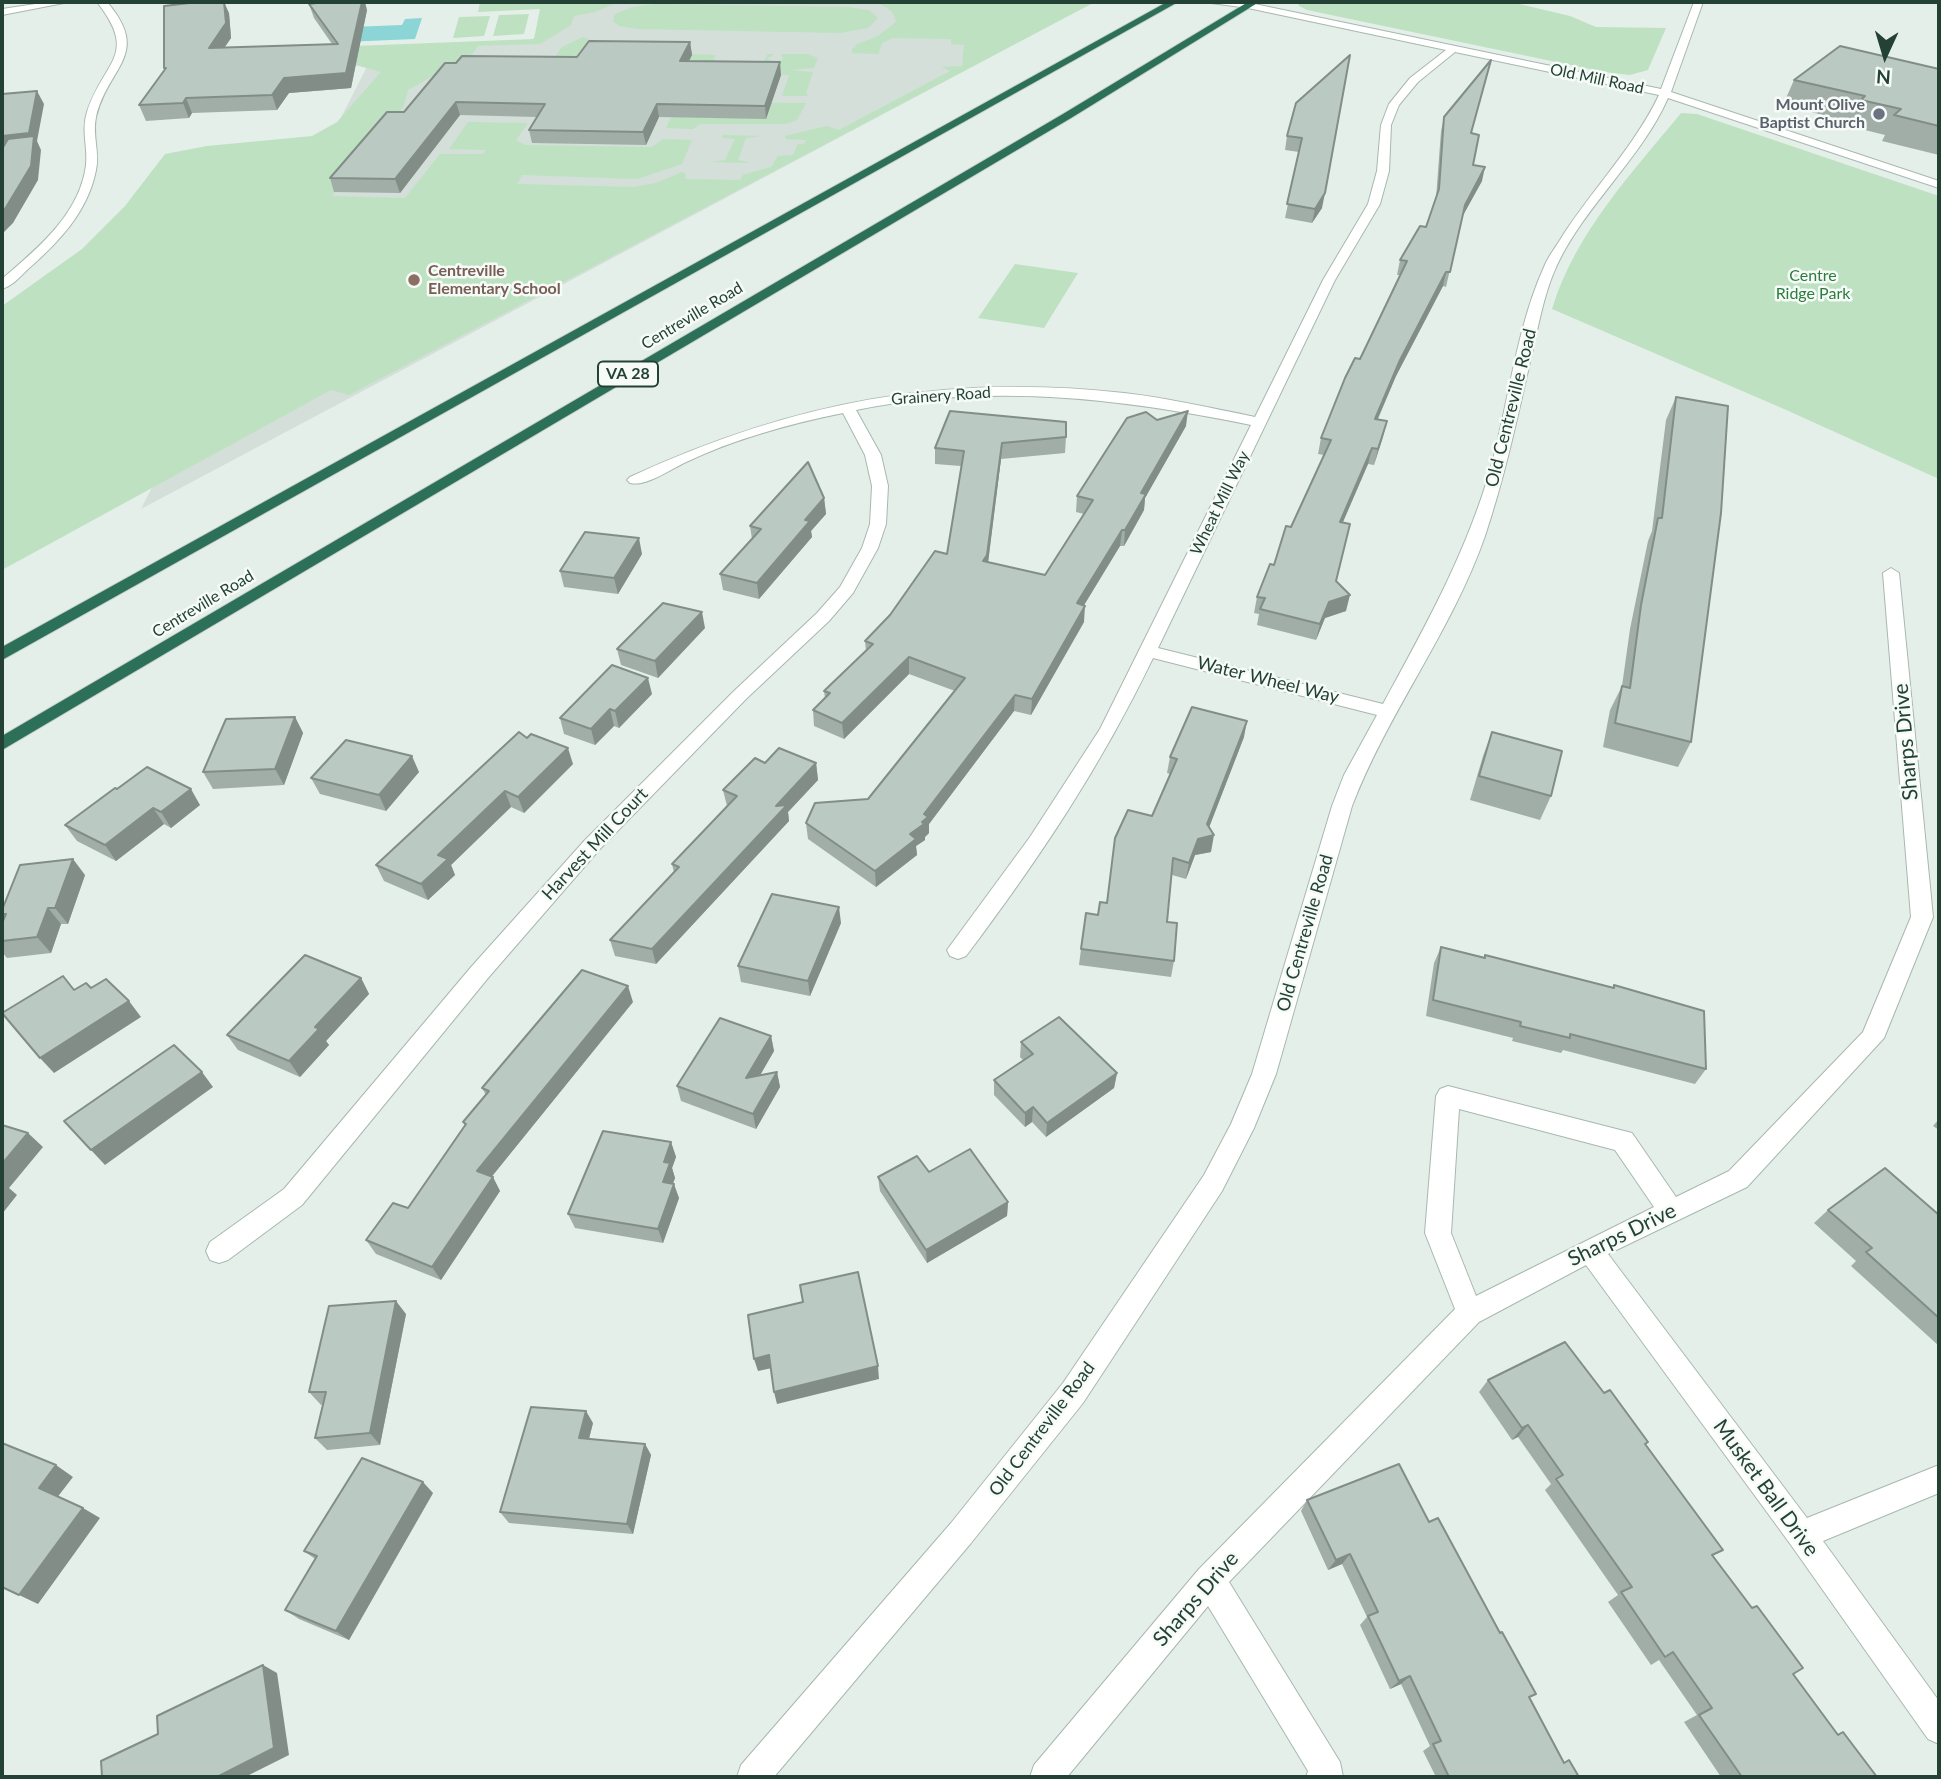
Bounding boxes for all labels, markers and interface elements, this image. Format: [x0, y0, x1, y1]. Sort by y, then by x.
north arrow [1850, 21, 1920, 91]
street label: Old Mill Road [1548, 60, 1646, 98]
text: N [1875, 65, 1892, 89]
place label: Mount Olive Baptist Church [1759, 95, 1865, 133]
marker: Mount Olive Baptist Church [1871, 106, 1887, 122]
place label: Centreville Elementary School [428, 261, 561, 299]
park label: Centre Ridge Park [1776, 266, 1850, 304]
marker: Centreville Elementary School [406, 272, 422, 288]
street label: Centreville Road [638, 278, 746, 354]
street label: Old Centreville Road [1481, 327, 1541, 489]
road number: VA 28 [598, 362, 658, 386]
street label: Grainery Road [890, 383, 992, 409]
street label: Wheat Mill Way [1187, 448, 1253, 558]
street label: Centreville Road [149, 566, 257, 642]
street label: Water Wheel Way [1195, 652, 1341, 708]
street label: Sharps Drive [1888, 682, 1924, 802]
street label: Harvest Mill Court [538, 783, 652, 905]
street label: Old Centreville Road [1272, 852, 1338, 1014]
street label: Sharps Drive [1564, 1198, 1680, 1272]
street label: Old Centreville Road [984, 1358, 1100, 1500]
street label: Musket Ball Drive [1708, 1415, 1824, 1561]
street label: Sharps Drive [1148, 1546, 1244, 1652]

